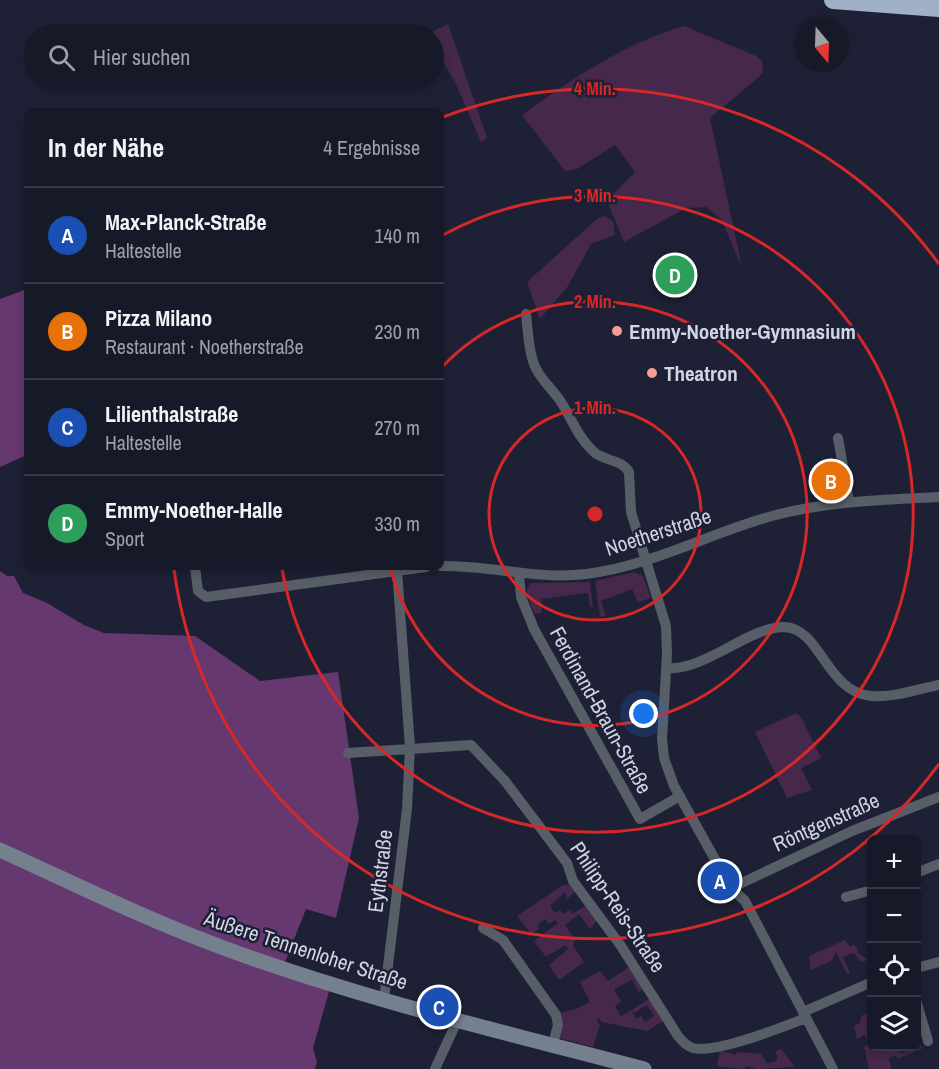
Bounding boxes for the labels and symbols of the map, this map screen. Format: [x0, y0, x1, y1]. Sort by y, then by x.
north arrow [795, 18, 849, 72]
text: 4 Min. [574, 76, 616, 101]
text: 3 Min. [574, 183, 616, 208]
pin: D [656, 252, 694, 298]
text: 2 Min. [574, 289, 616, 314]
place label: Emmy-Noether-Gymnasium [629, 317, 856, 346]
marker: Emmy-Noether-Gymnasium [610, 324, 624, 338]
place label: Theatron [664, 359, 738, 388]
marker: Theatron [645, 366, 659, 380]
text: 1 Min. [574, 395, 616, 420]
pin: B [812, 458, 850, 504]
street label: Noetherstraße [601, 501, 715, 563]
centre of rings [585, 504, 605, 524]
street label: Ferdinand-Braun-Straße [543, 621, 659, 799]
your location [629, 699, 658, 728]
street label: Röntgenstraße [768, 786, 884, 858]
street label: Eythstraße [361, 828, 399, 914]
street label: Philipp-Reis-Straße [563, 836, 673, 978]
pin: A [700, 858, 740, 904]
street label: Äußere Tennenloher Straße [200, 903, 411, 997]
pin: C [420, 984, 458, 1030]

